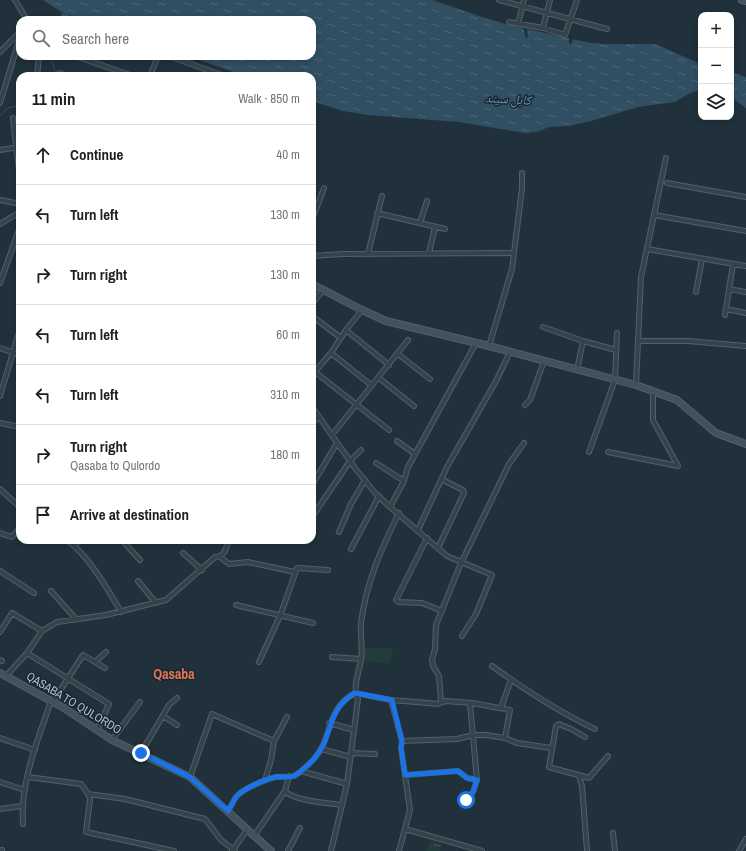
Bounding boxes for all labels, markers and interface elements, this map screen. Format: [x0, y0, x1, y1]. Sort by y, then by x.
map controls [698, 12, 734, 120]
button: + [698, 12, 734, 48]
search box [16, 16, 316, 60]
icon: search [30, 27, 52, 49]
text: Search here [62, 28, 129, 49]
button: − [698, 48, 734, 84]
button: layers [698, 84, 734, 120]
text: 11 min [32, 87, 75, 110]
water label: کابل سيند [485, 89, 534, 109]
text: Walk · 850 m [238, 90, 300, 107]
icon: ahead [32, 144, 54, 166]
text: Continue [70, 144, 123, 165]
text: 40 m [276, 146, 300, 163]
icon: left [32, 204, 54, 226]
text: Turn left [70, 204, 118, 225]
text: 130 m [270, 206, 300, 223]
icon: right [32, 264, 54, 286]
text: Turn right [70, 264, 127, 285]
text: 130 m [270, 266, 300, 283]
icon: left [32, 324, 54, 346]
text: Turn left [70, 324, 118, 345]
text: 60 m [276, 326, 300, 343]
icon: left [32, 384, 54, 406]
text: Turn left [70, 384, 118, 405]
text: 310 m [270, 386, 300, 403]
text: Turn right [70, 436, 127, 457]
icon: right [32, 444, 54, 466]
text: 180 m [270, 446, 300, 463]
text: Qasaba to Qulordo [70, 457, 160, 474]
icon: arrive [32, 504, 54, 526]
text: Arrive at destination [70, 504, 189, 525]
district label: Qasaba [153, 665, 195, 683]
street label: QASABA TO QULORDO [23, 668, 125, 738]
route end [132, 744, 150, 762]
route start [457, 791, 475, 809]

